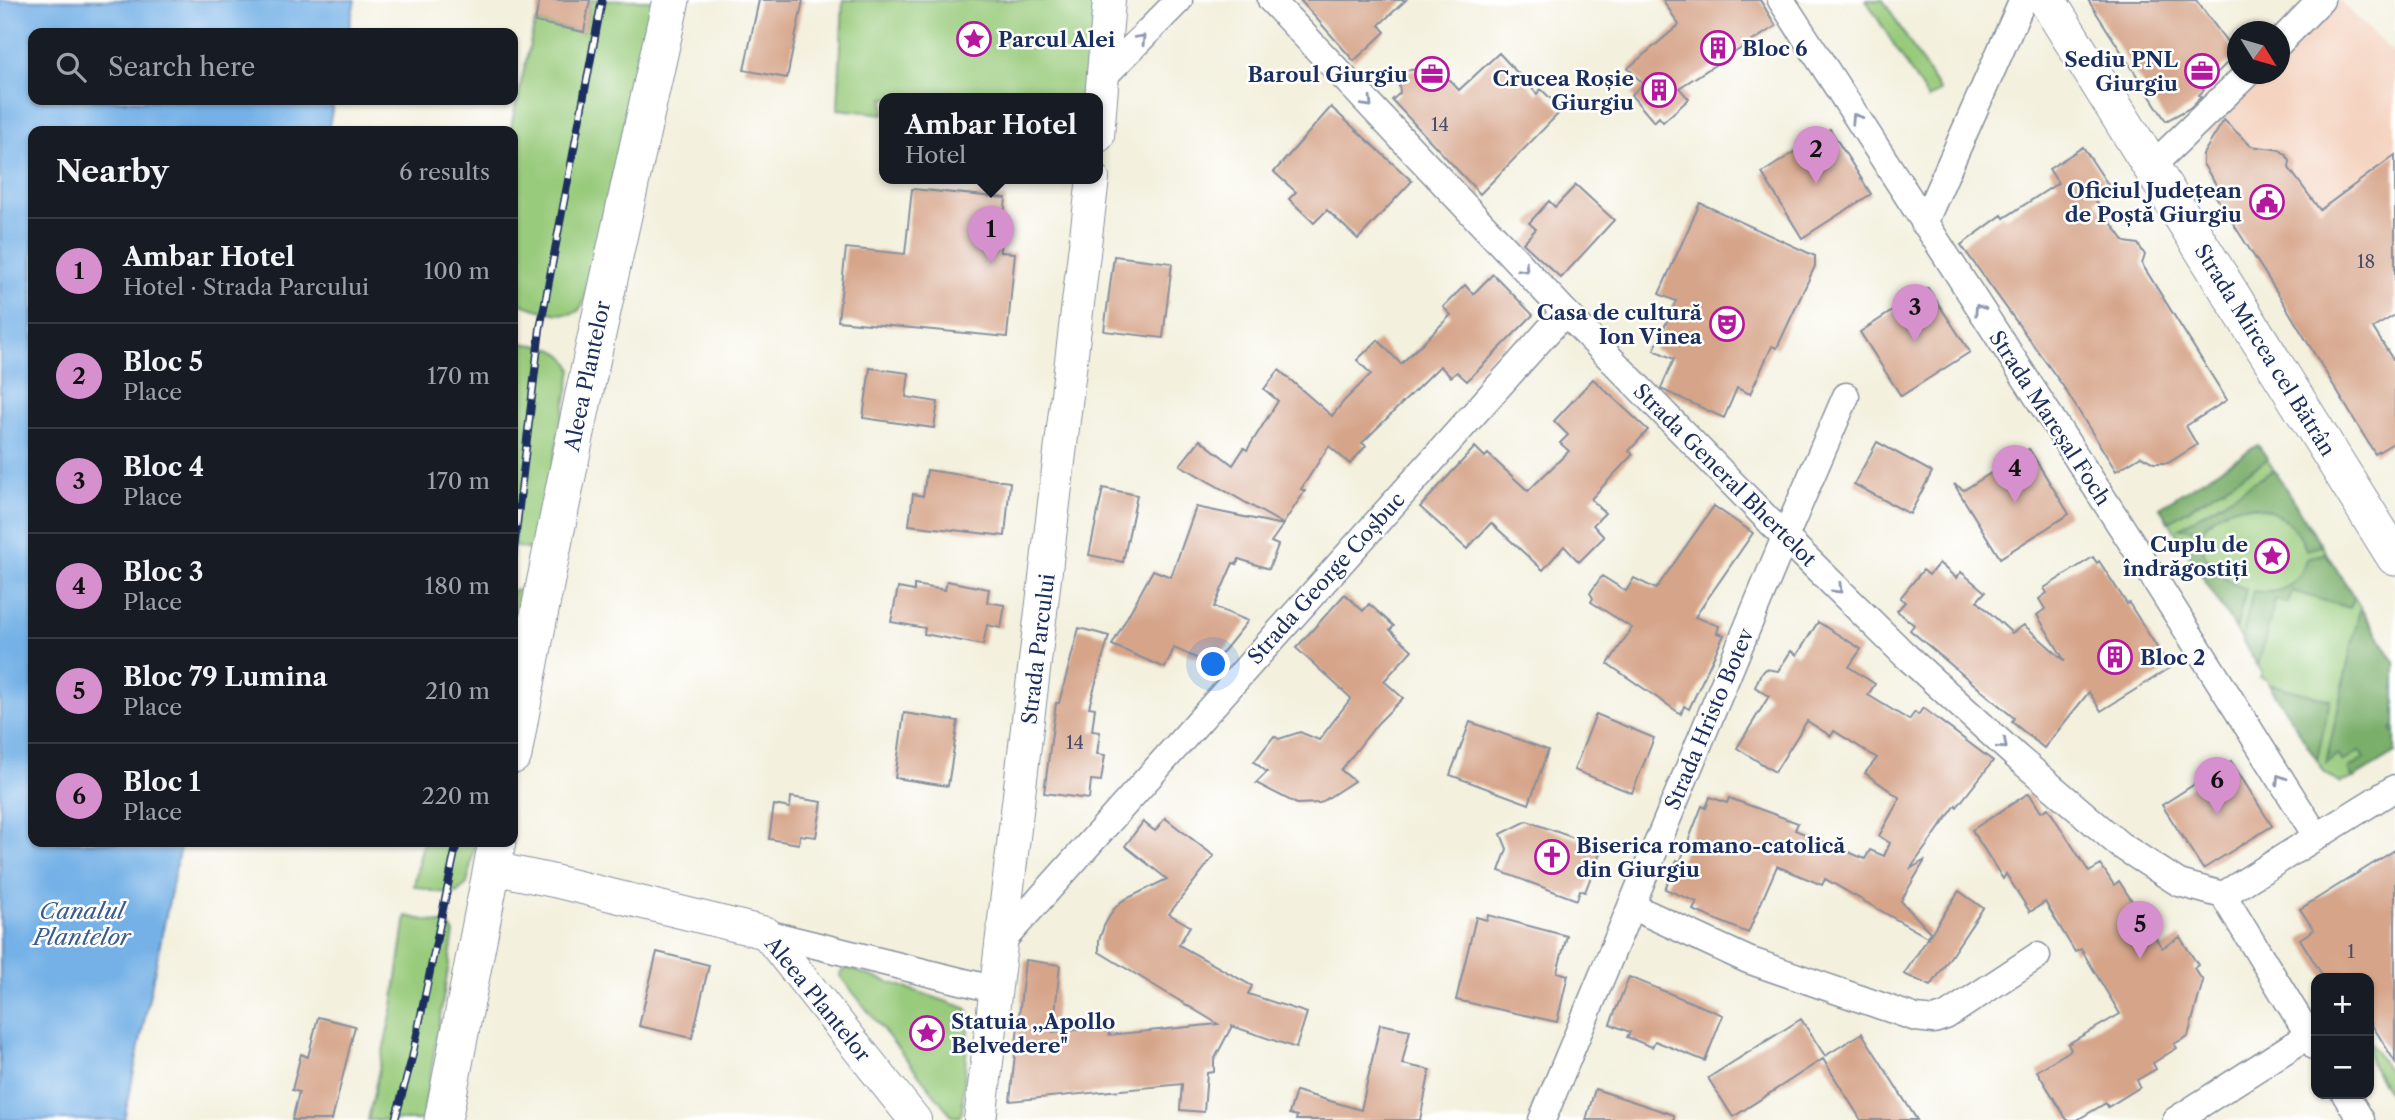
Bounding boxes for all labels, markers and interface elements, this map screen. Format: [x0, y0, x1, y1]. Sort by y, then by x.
place icon: Parcul Alei [955, 20, 993, 58]
north arrow [2227, 21, 2290, 84]
place label: Parcul Alei [998, 27, 1116, 52]
search box [28, 28, 518, 105]
building icon: Bloc 6 [1699, 29, 1737, 67]
one-way arrow [1132, 34, 1145, 47]
place label: Bloc 6 [1742, 36, 1808, 61]
place label: Sediu PNL Giurgiu [2064, 47, 2178, 96]
icon: search [52, 48, 90, 86]
text: Search here [108, 51, 255, 83]
office icon: Sediu PNL Giurgiu [2183, 52, 2221, 90]
office icon: Baroul Giurgiu [1413, 55, 1451, 93]
place label: Baroul Giurgiu [1247, 62, 1408, 87]
place label: Crucea Roșie Giurgiu [1493, 66, 1634, 115]
building icon: Crucea Roșie Giurgiu [1640, 71, 1678, 109]
popup [879, 93, 1103, 184]
one-way arrow [1360, 95, 1373, 108]
text: Ambar Hotel [905, 109, 1077, 141]
one-way arrow [1852, 113, 1865, 126]
house number: 14 [1431, 114, 1449, 136]
pin: 2 [1793, 126, 1839, 184]
text: Hotel [905, 141, 966, 169]
text: Nearby [56, 153, 169, 190]
text: 6 results [399, 158, 490, 186]
place label: Oficiul Județean de Poștă Giurgiu [2065, 178, 2243, 228]
public building icon: Oficiul Județean de Poștă Giurgiu [2248, 183, 2286, 221]
pin: 1 [968, 206, 1014, 264]
street label: Strada Mircea cel Bătrân [2189, 239, 2341, 461]
text: Ambar Hotel [123, 241, 295, 273]
house number: 18 [2357, 251, 2375, 273]
text: 1 [74, 257, 84, 285]
text: 100 m [424, 257, 490, 285]
one-way arrow [1516, 260, 1529, 273]
text: Hotel · Strada Parcului [123, 273, 369, 301]
pin: 3 [1892, 284, 1938, 342]
street label: Aleea Plantelor [559, 298, 615, 455]
place label: Casa de cultură Ion Vinea [1537, 300, 1703, 349]
one-way arrow [1975, 304, 1988, 317]
theatre icon: Casa de cultură Ion Vinea [1708, 305, 1746, 343]
street label: Strada Mareșal Foch [1984, 326, 2116, 510]
text: Bloc 5 [123, 346, 203, 378]
text: 2 [72, 362, 86, 390]
text: 170 m [427, 362, 490, 390]
text: Place [123, 378, 182, 406]
street label: Strada General Bhertelot [1628, 378, 1822, 572]
pin: 4 [1992, 445, 2038, 503]
text: Bloc 4 [123, 451, 204, 483]
text: 3 [73, 467, 86, 495]
text: 170 m [427, 467, 490, 495]
text: Place [123, 483, 182, 511]
street label: Strada George Coșbuc [1242, 487, 1410, 669]
place label: Cuplu de îndrăgostiți [2123, 532, 2249, 582]
place icon: Cuplu de îndrăgostiți [2253, 537, 2291, 575]
text: Bloc 3 [123, 556, 203, 588]
text: 4 [72, 572, 86, 600]
text: 180 m [425, 572, 490, 600]
street label: Strada Parcului [1016, 572, 1060, 726]
one-way arrow [1829, 580, 1842, 593]
text: Place [123, 588, 182, 616]
street label: Strada Hristo Botev [1659, 624, 1759, 814]
building icon: Bloc 2 [2096, 638, 2134, 676]
place label: Bloc 2 [2140, 645, 2205, 670]
your location [1196, 647, 1230, 681]
text: Bloc 79 Lumina [123, 661, 328, 693]
text: 5 [73, 677, 85, 705]
text: 210 m [425, 677, 490, 705]
text: Place [123, 693, 182, 721]
house number: 14 [1066, 732, 1084, 754]
one-way arrow [1995, 736, 2008, 749]
pin: 6 [2194, 757, 2240, 815]
text: Bloc 1 [123, 766, 200, 798]
one-way arrow [2276, 774, 2289, 787]
text: 6 [72, 782, 86, 810]
text: 220 m [421, 782, 490, 810]
text: Place [123, 798, 182, 826]
place label: Biserica romano-catolică din Giurgiu [1576, 833, 1846, 882]
church icon: Biserica romano-catolică din Giurgiu [1533, 838, 1571, 876]
water label: Canalul Plantelor [31, 897, 132, 951]
pin: 5 [2117, 901, 2163, 959]
street label: Aleea Plantelor [759, 931, 876, 1067]
house number: 1 [2347, 941, 2355, 963]
map controls [2311, 973, 2374, 1099]
button: + [2311, 973, 2374, 1036]
place label: Statuia ,,Apollo Belvedere" [951, 1009, 1115, 1058]
place icon: Statuia ,,Apollo Belvedere" [908, 1014, 946, 1052]
button: − [2311, 1036, 2374, 1099]

